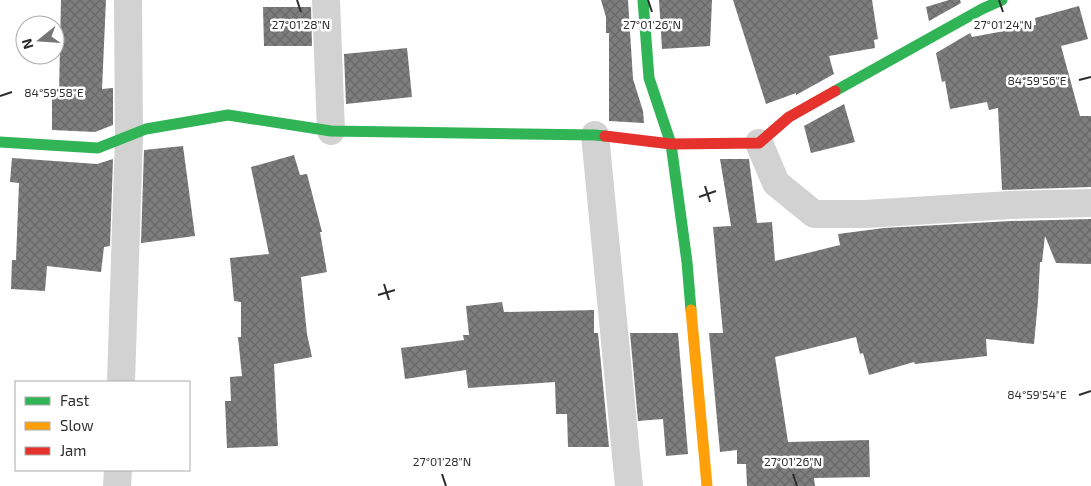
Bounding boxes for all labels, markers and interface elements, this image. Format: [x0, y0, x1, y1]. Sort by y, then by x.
north arrow [15, 15, 65, 65]
text: 27°01'28"N [272, 17, 330, 31]
text: 27°01'26"N [623, 17, 681, 31]
text: 27°01'24"N [974, 17, 1032, 31]
text: N [17, 37, 37, 51]
text: 84°59'56"E [1007, 73, 1067, 87]
text: 84°59'58"E [24, 85, 84, 99]
legend [15, 381, 190, 471]
text: 84°59'54"E [1007, 387, 1067, 401]
text: Fast [60, 391, 90, 409]
text: Slow [60, 416, 94, 434]
text: Jam [60, 441, 86, 459]
text: 27°01'28"N [413, 454, 471, 468]
text: 27°01'26"N [764, 454, 822, 468]

